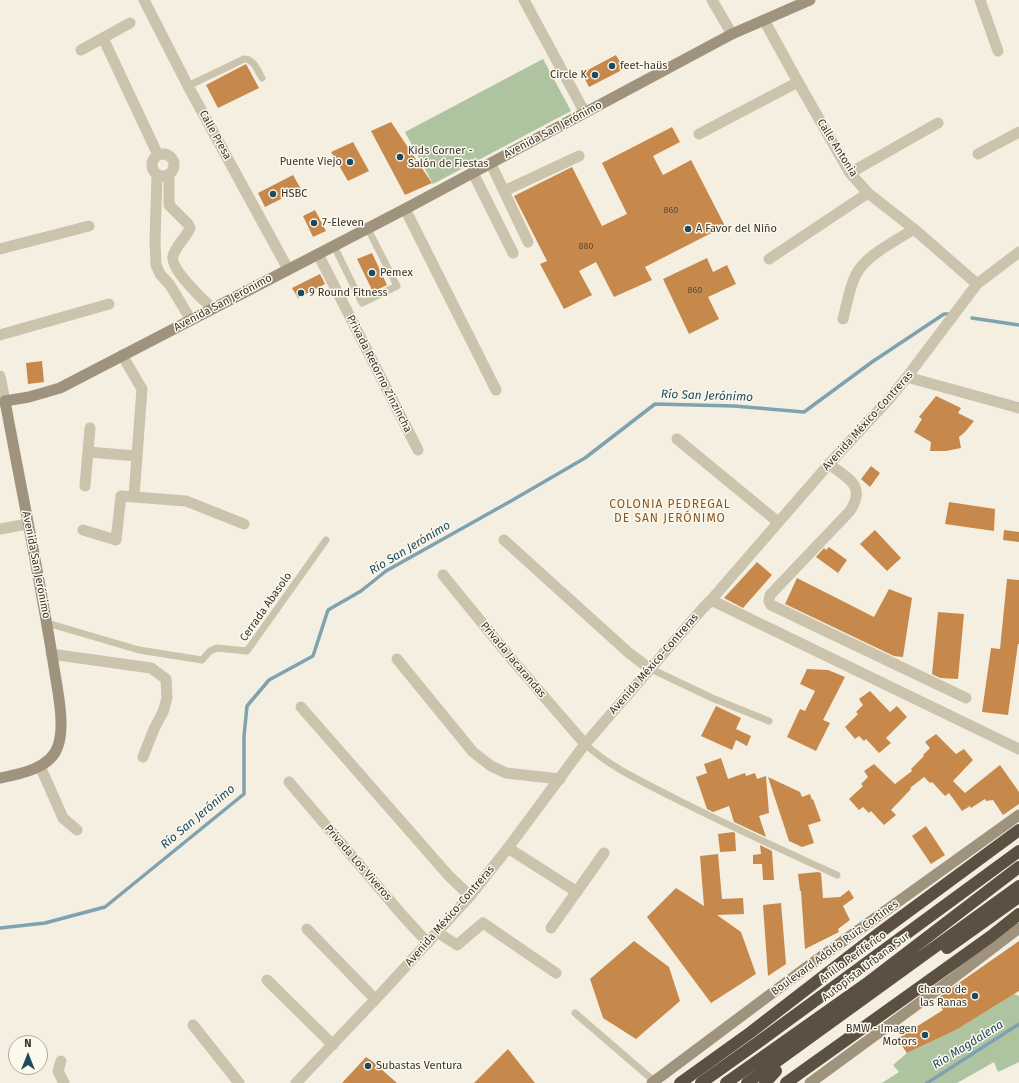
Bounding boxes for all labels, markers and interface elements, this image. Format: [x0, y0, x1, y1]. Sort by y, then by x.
place label: feet-haüs [620, 59, 667, 73]
marker: feet-haüs [607, 61, 617, 71]
place label: Circle K [550, 68, 587, 82]
marker: Circle K [590, 70, 600, 80]
street label: Avenida San Jerónimo [502, 99, 604, 161]
street label: Calle Presa [196, 108, 234, 162]
street label: Calle Antonia [814, 117, 860, 179]
place label: Kids Corner - Salón de Fiestas [408, 144, 488, 170]
marker: Kids Corner - Salón de Fiestas [395, 152, 405, 162]
place label: Puente Viejo [280, 155, 342, 169]
marker: Puente Viejo [345, 157, 355, 167]
place label: HSBC [281, 187, 307, 201]
marker: HSBC [268, 189, 278, 199]
house number: 860 [664, 205, 678, 215]
place label: 7-Eleven [322, 216, 364, 230]
marker: 7-Eleven [309, 218, 319, 228]
place label: A Favor del Niño [696, 222, 777, 236]
marker: A Favor del Niño [683, 224, 693, 234]
house number: 880 [579, 241, 593, 251]
place label: Pemex [380, 266, 413, 280]
marker: Pemex [367, 268, 377, 278]
street label: Avenida San Jerónimo [172, 272, 274, 334]
house number: 860 [688, 285, 702, 295]
place label: 9 Round Fitness [309, 286, 388, 300]
marker: 9 Round Fitness [296, 288, 306, 298]
street label: Privada Retorno Zinzincha [344, 313, 414, 435]
street label: Avenida México-Contreras [820, 369, 916, 473]
water label: Río San Jerónimo [661, 387, 753, 405]
district label: COLONIA PEDREGAL DE SAN JERÓNIMO [609, 498, 731, 526]
street label: Avenida San Jerónimo [19, 510, 53, 620]
water label: Río San Jerónimo [367, 518, 453, 578]
street label: Cerrada Abasolo [237, 570, 295, 644]
street label: Avenida México-Contreras [607, 611, 701, 717]
street label: Privada Jacarandas [478, 620, 548, 700]
water label: Río San Jerónimo [158, 782, 238, 852]
street label: Privada Los Viveros [322, 822, 394, 904]
street label: Avenida México-Contreras [403, 863, 497, 969]
street label: Boulevard Adolfo Ruiz Cortines [769, 897, 901, 999]
street label: Anillo Periférico [817, 928, 889, 986]
street label: Autopista Urbana Sur [820, 930, 912, 1004]
place label: Charco de las Ranas [918, 983, 967, 1009]
marker: Charco de las Ranas [970, 991, 980, 1001]
water label: Río Magdalena [930, 1017, 1006, 1073]
place label: BMW - Imagen Motors [846, 1022, 917, 1048]
marker: BMW - Imagen Motors [920, 1030, 930, 1040]
north arrow [8, 1035, 48, 1075]
text: N [24, 1037, 32, 1050]
place label: Subastas Ventura [376, 1059, 462, 1073]
marker: Subastas Ventura [363, 1061, 373, 1071]

